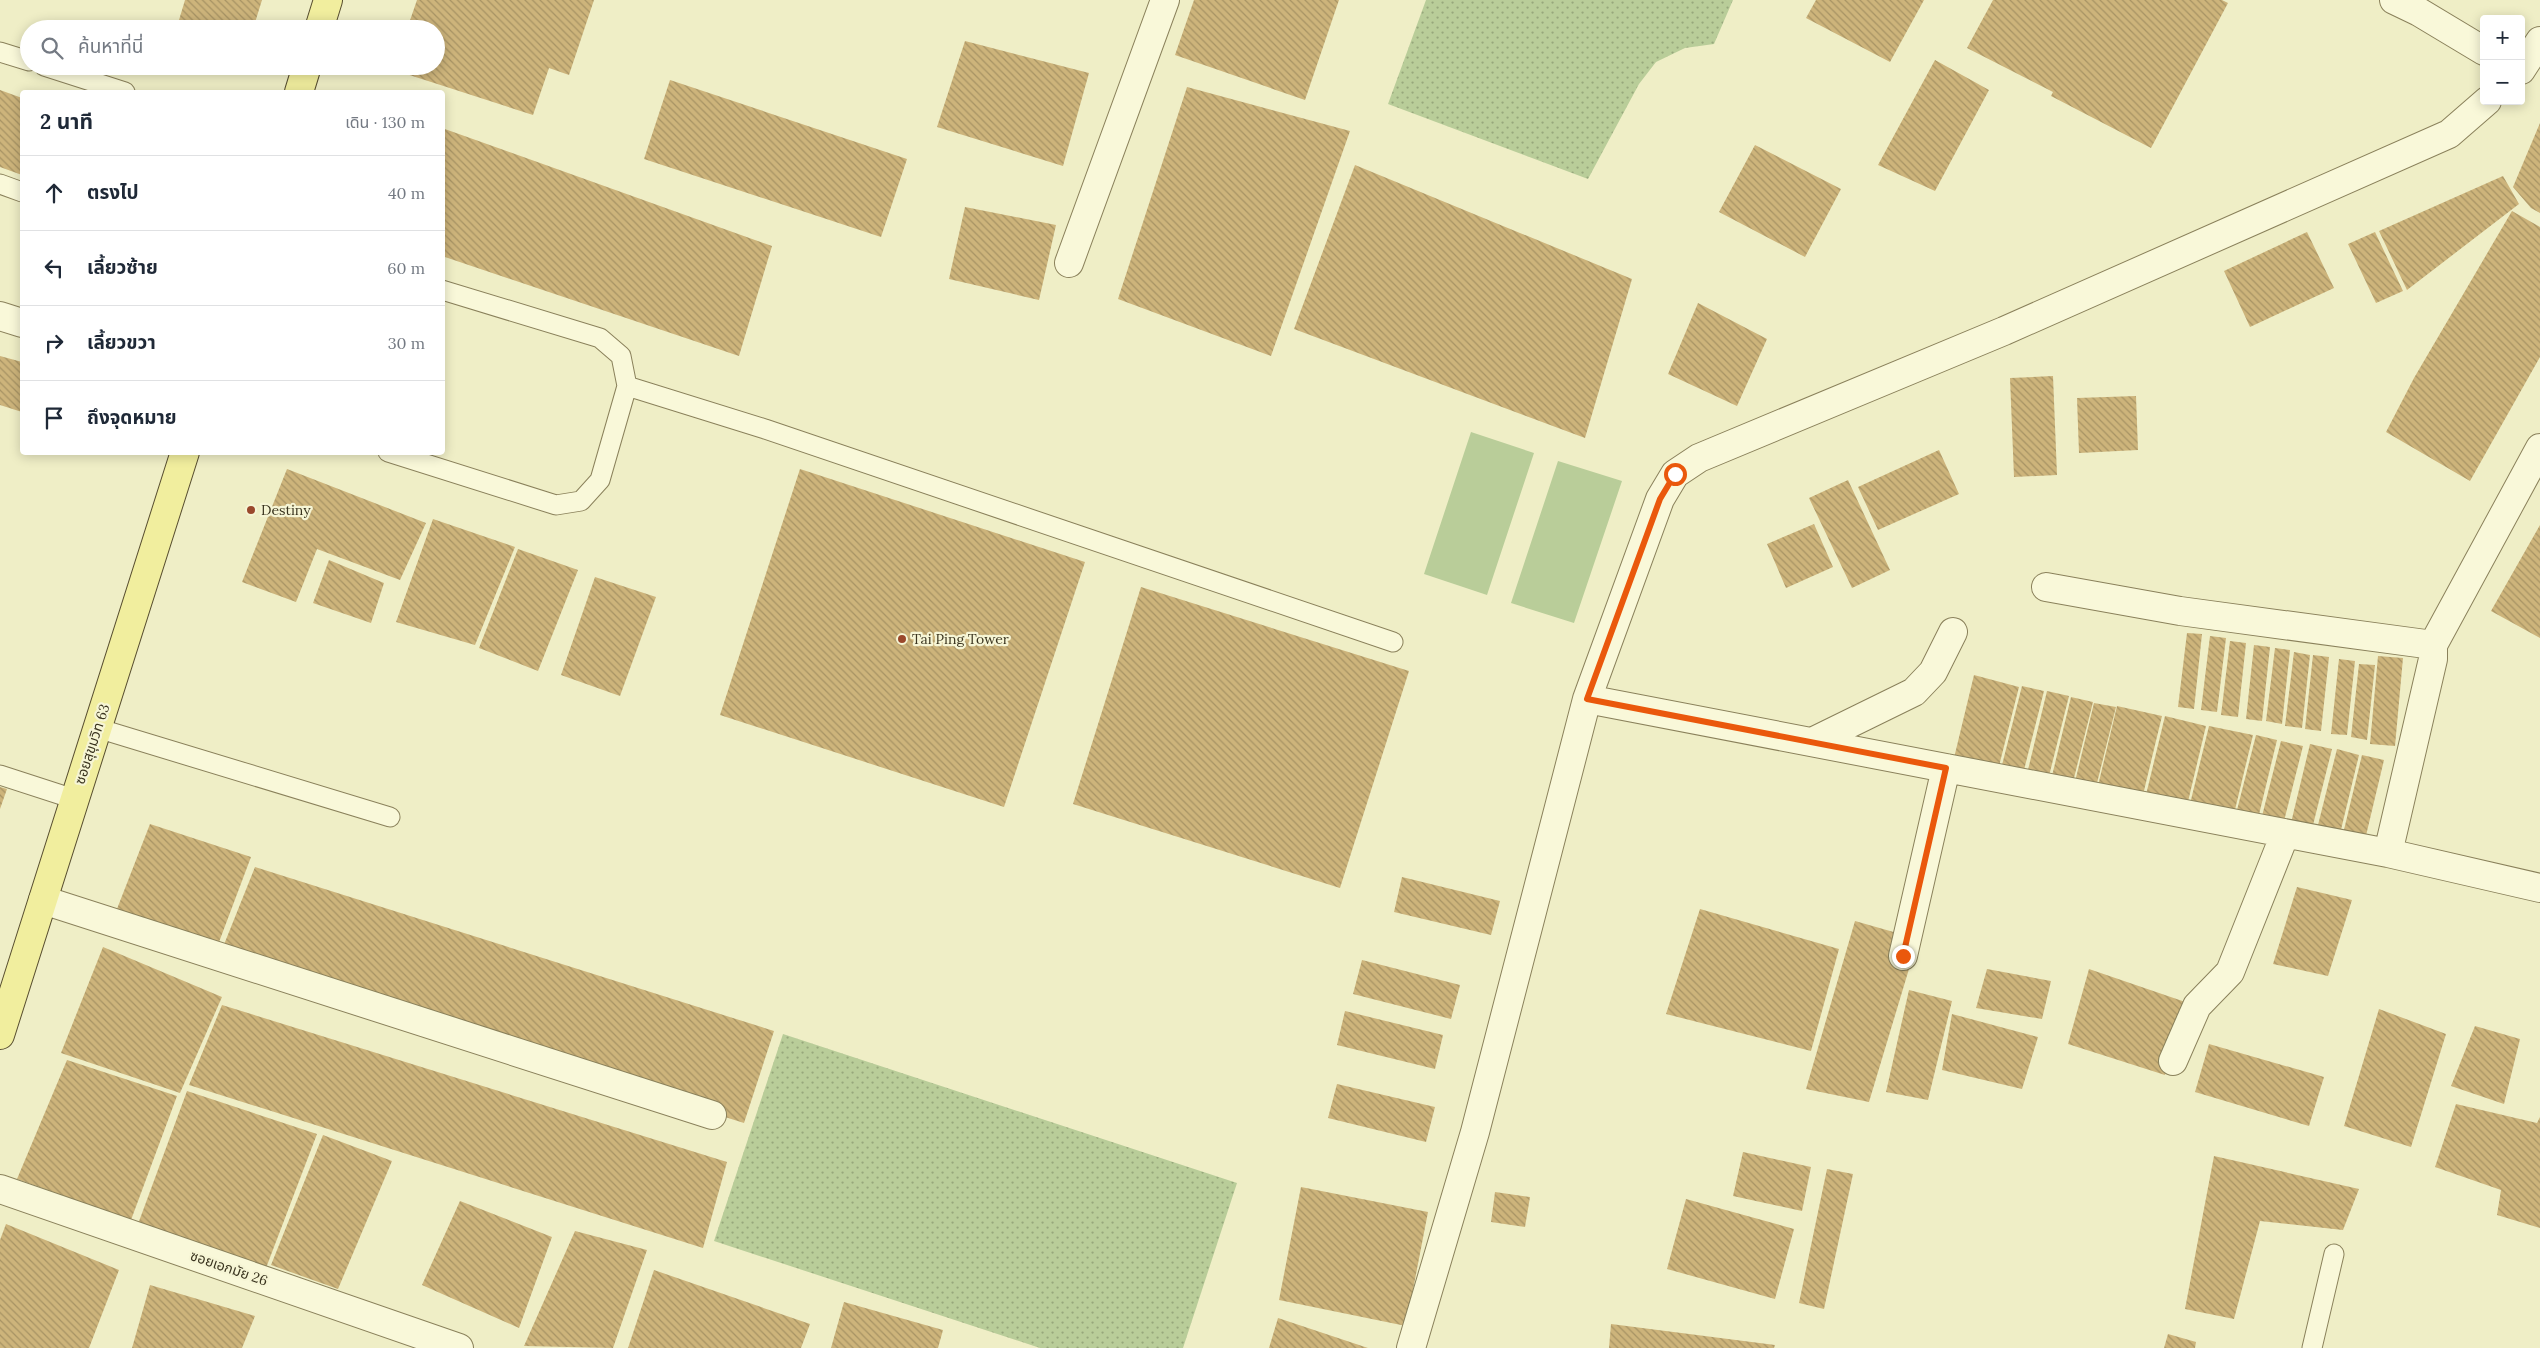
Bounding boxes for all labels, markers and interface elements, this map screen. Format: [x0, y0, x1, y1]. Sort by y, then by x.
map controls [2480, 15, 2525, 105]
button: + [2480, 15, 2525, 60]
search box [20, 20, 445, 75]
icon: search [38, 34, 66, 62]
text: ค้นหาที่นี่ [78, 34, 143, 58]
button: − [2480, 60, 2525, 105]
text: 2 นาที [40, 108, 93, 135]
text: เดิน · 130 m [345, 112, 425, 132]
icon: ahead [40, 179, 68, 207]
text: ตรงไป [87, 180, 139, 204]
text: 40 m [388, 183, 425, 203]
icon: left [40, 254, 68, 282]
text: เลี้ยวซ้าย [87, 255, 158, 279]
text: 60 m [387, 258, 425, 278]
icon: right [40, 329, 68, 357]
text: เลี้ยวขวา [87, 330, 156, 354]
text: 30 m [388, 333, 425, 353]
icon: arrive [40, 404, 68, 432]
text: ถึงจุดหมาย [87, 405, 177, 429]
route start [1664, 463, 1687, 486]
place label: Destiny [261, 501, 311, 519]
marker: Destiny [245, 504, 257, 516]
place label: Tai Ping Tower [912, 630, 1009, 648]
marker: Tai Ping Tower [896, 633, 908, 645]
street label: ซอยสุขุมวิท 63 [71, 701, 114, 786]
route end [1892, 945, 1915, 968]
street label: ซอยเอกมัย 26 [188, 1246, 270, 1290]

